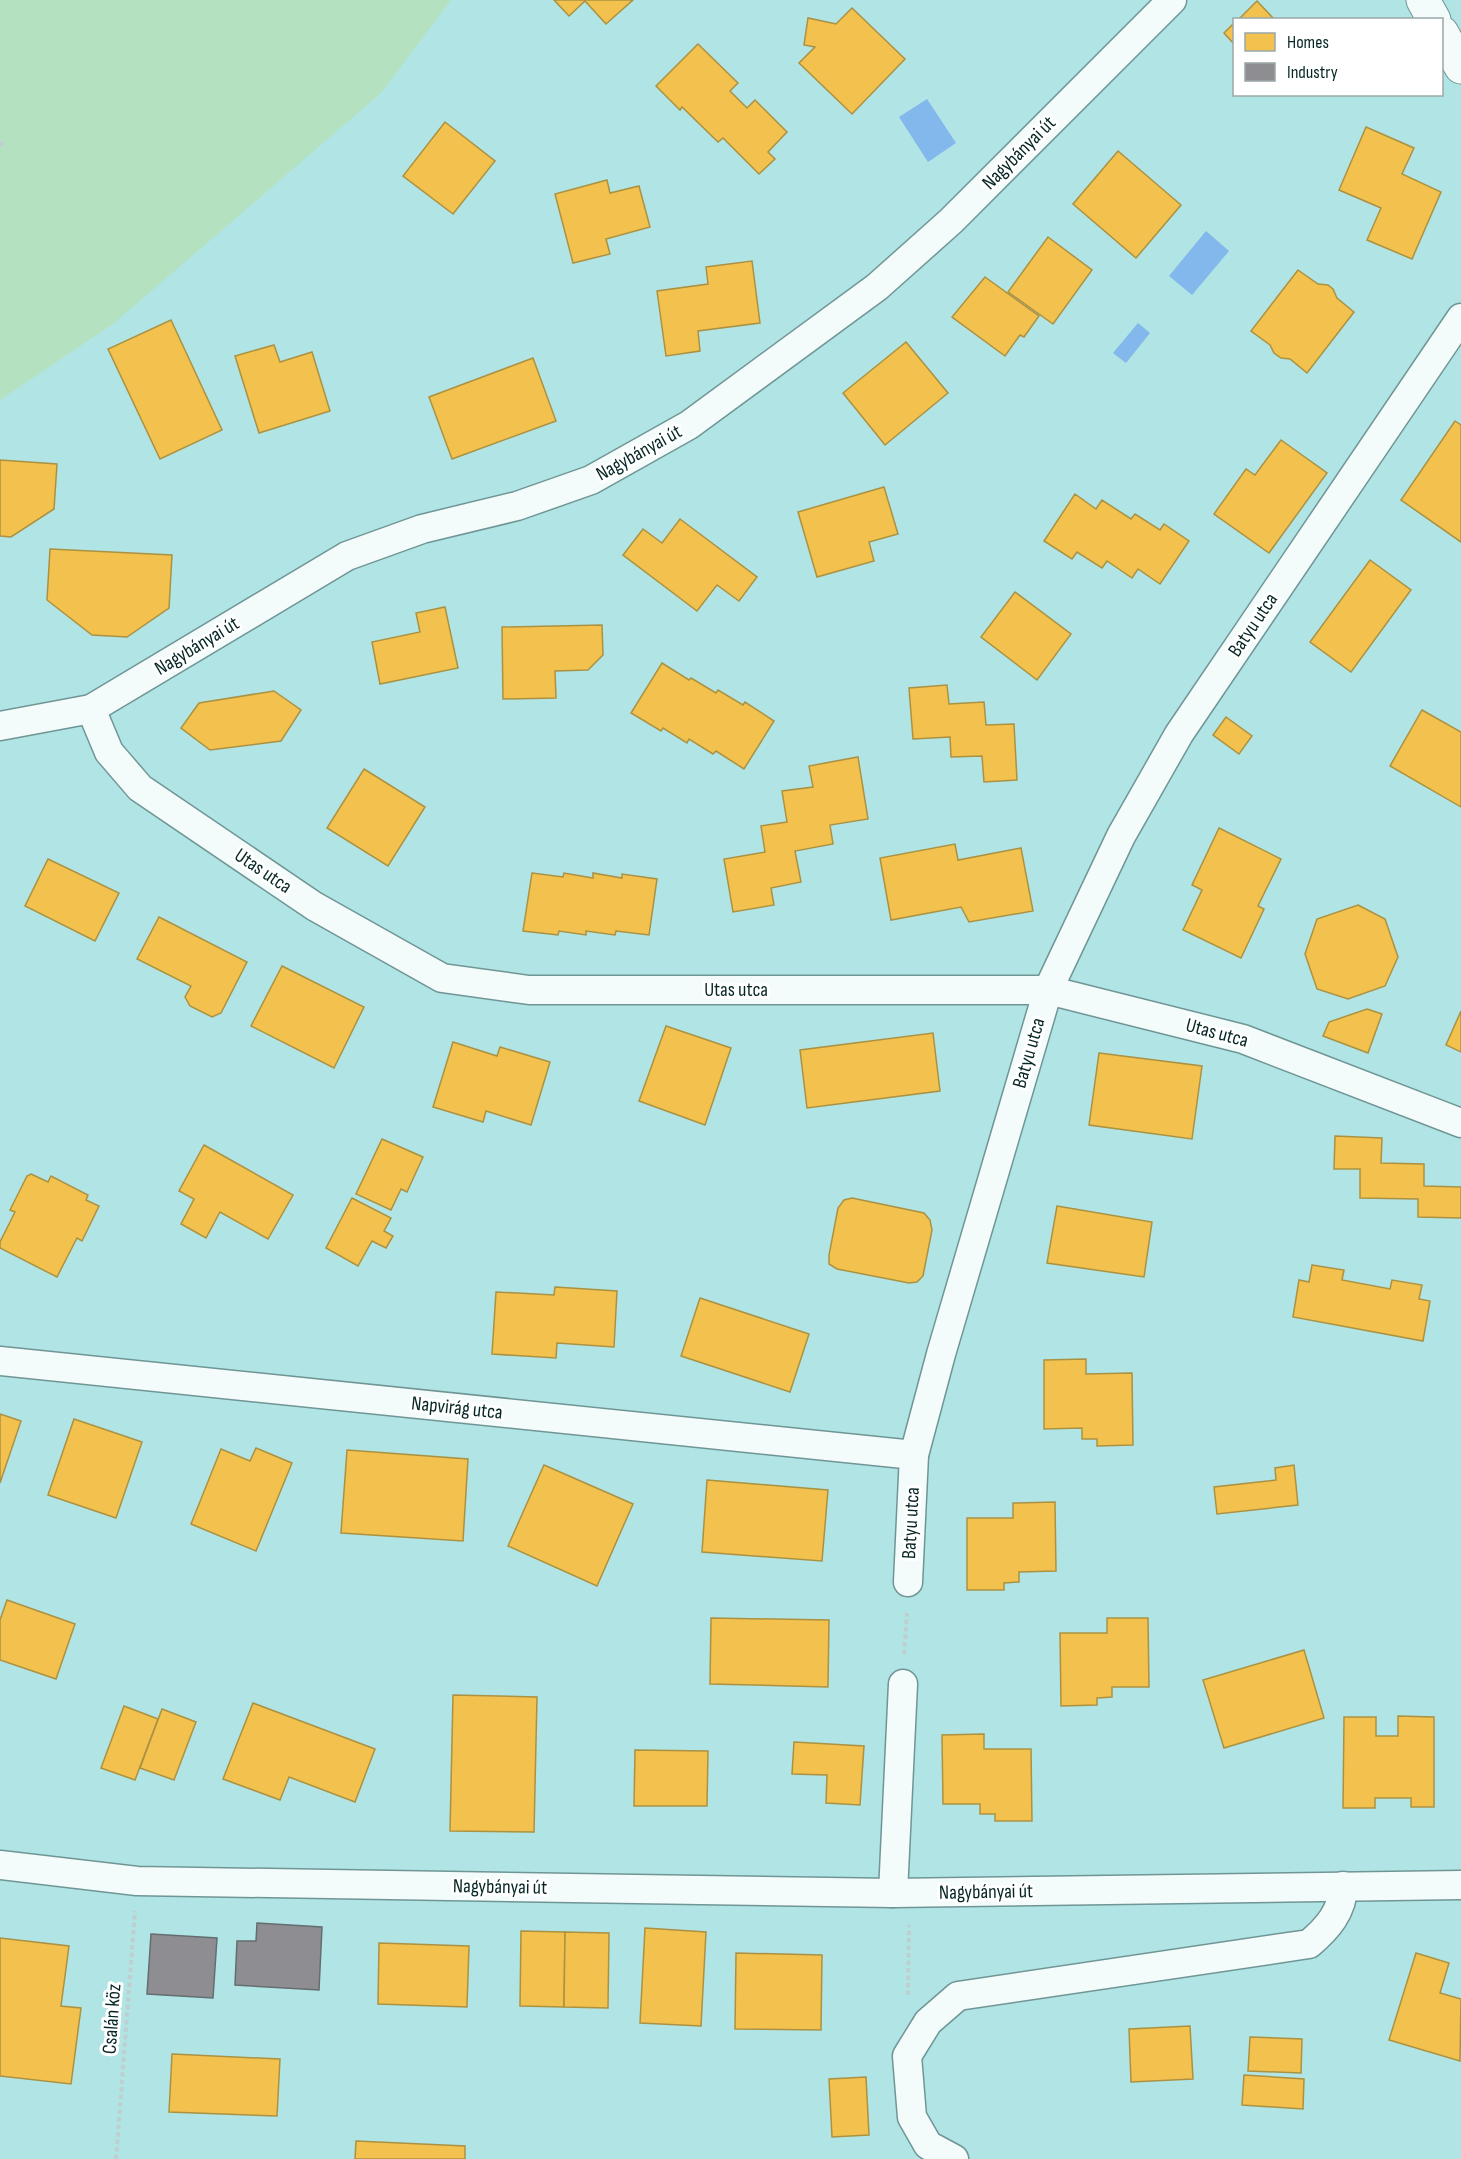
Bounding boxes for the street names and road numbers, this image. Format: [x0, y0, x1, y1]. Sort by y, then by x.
street label: Nagybányai út [977, 111, 1061, 195]
street label: Nagybányai út [592, 420, 686, 486]
street label: Batyu utca [1223, 589, 1283, 661]
street label: Nagybányai út [150, 611, 244, 681]
street label: Utas utca [230, 843, 296, 899]
street label: Utas utca [704, 978, 768, 1002]
street label: Utas utca [1183, 1013, 1251, 1053]
street label: Batyu utca [1008, 1015, 1050, 1091]
street label: Napvirág utca [410, 1391, 504, 1425]
street label: Batyu utca [897, 1487, 925, 1559]
street label: Nagybányai út [453, 1874, 547, 1900]
street label: Nagybányai út [939, 1879, 1033, 1905]
street label: Csalán köz [98, 1983, 126, 2055]

